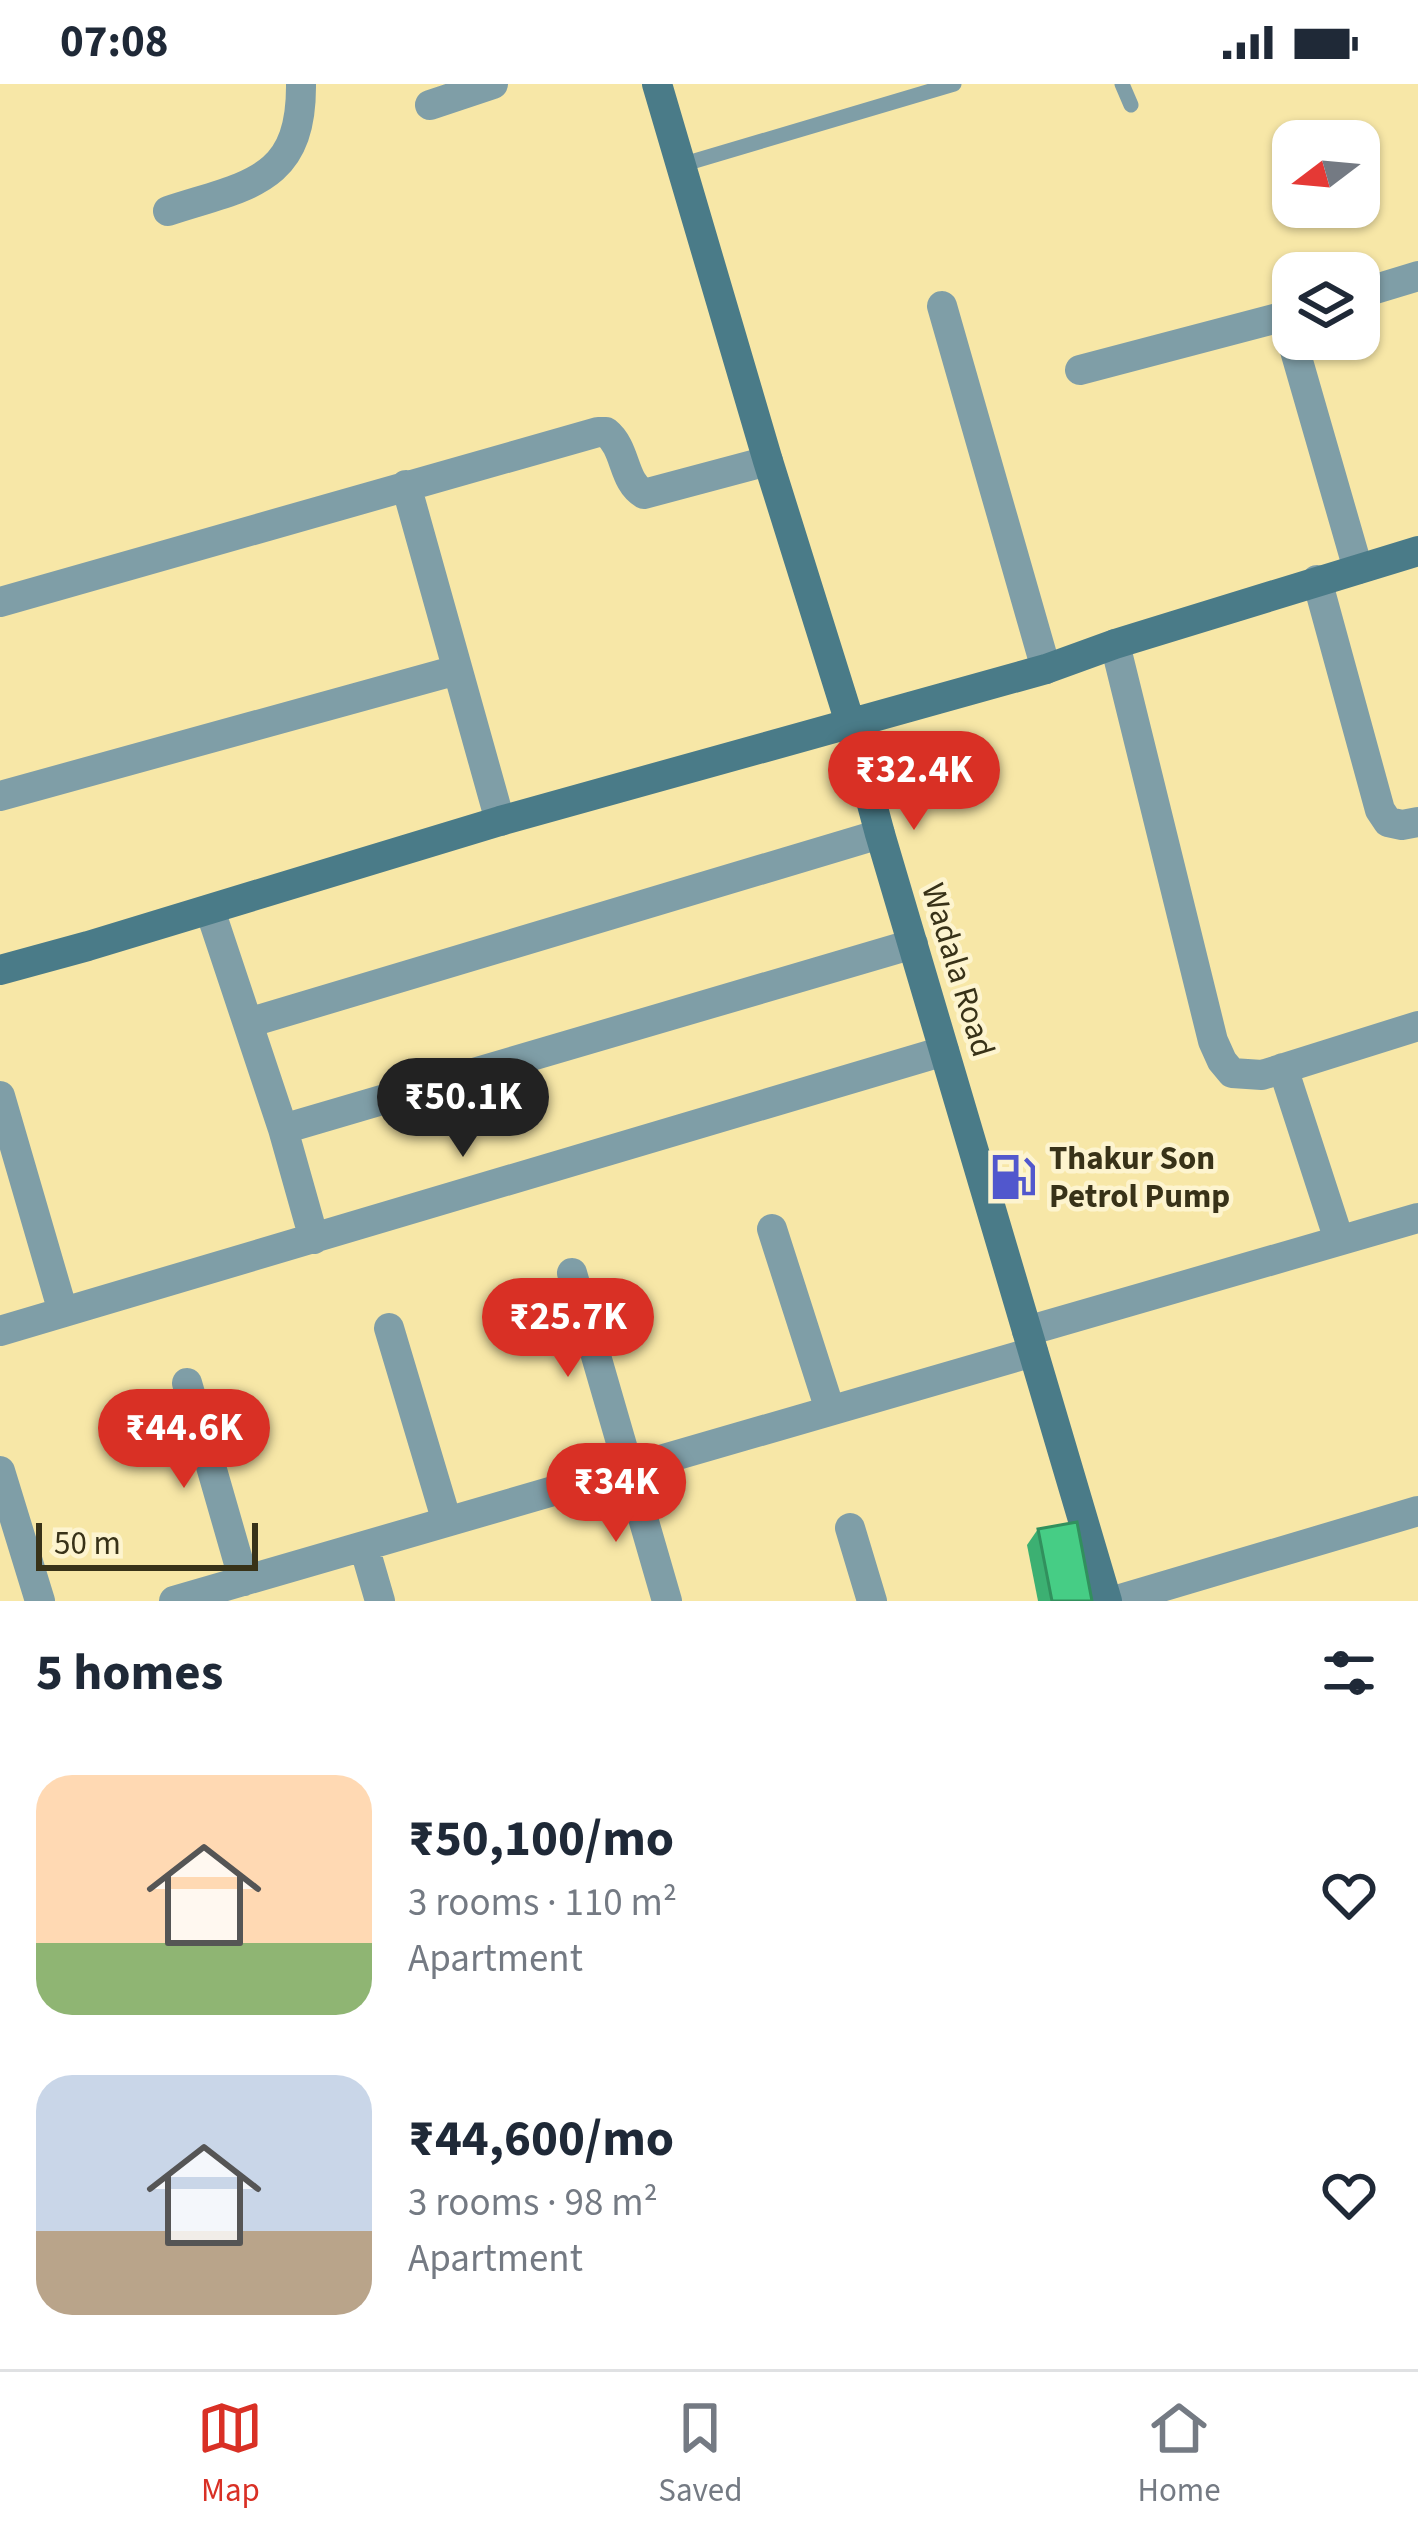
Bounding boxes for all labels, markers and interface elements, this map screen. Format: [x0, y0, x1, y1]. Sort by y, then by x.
text: 07:08 [60, 10, 169, 74]
north arrow [1272, 120, 1380, 228]
map controls [1272, 120, 1380, 360]
button: layers [1272, 252, 1380, 360]
pin: ₹32.4K [816, 731, 1012, 833]
text: ₹32.4K [855, 742, 973, 798]
street label: Wadala Road [909, 877, 1007, 1063]
pin: ₹50.1K [365, 1058, 561, 1160]
text: ₹50.1K [404, 1069, 522, 1125]
place label: Thakur Son Petrol Pump [1049, 1135, 1230, 1220]
fuel station icon: Thakur Son Petrol Pump [988, 1152, 1038, 1202]
pin: ₹25.7K [470, 1278, 666, 1380]
text: ₹25.7K [509, 1289, 627, 1345]
pin: ₹44.6K [86, 1389, 282, 1491]
text: ₹44.6K [125, 1400, 243, 1456]
pin: ₹34K [545, 1443, 687, 1545]
text: ₹34K [573, 1454, 659, 1510]
scale bar [36, 1517, 258, 1570]
text: 50 m [54, 1520, 121, 1567]
text: 5 homes [36, 1637, 223, 1709]
icon: filters [1316, 1640, 1382, 1706]
text: ₹50,100/mo [408, 1803, 674, 1875]
icon: home [132, 1823, 276, 1967]
icon: heart [1316, 1862, 1382, 1928]
text: 3 rooms · 110 m² [408, 1875, 677, 1931]
text: Apartment [408, 1931, 583, 1987]
text: ₹44,600/mo [408, 2103, 674, 2175]
icon: home [132, 2123, 276, 2267]
icon: heart [1316, 2162, 1382, 2228]
text: 3 rooms · 98 m² [408, 2175, 658, 2231]
text: Apartment [408, 2231, 583, 2287]
tab: Map [197, 2395, 263, 2514]
tab: Saved [658, 2395, 743, 2514]
tab: Home [1137, 2395, 1221, 2514]

